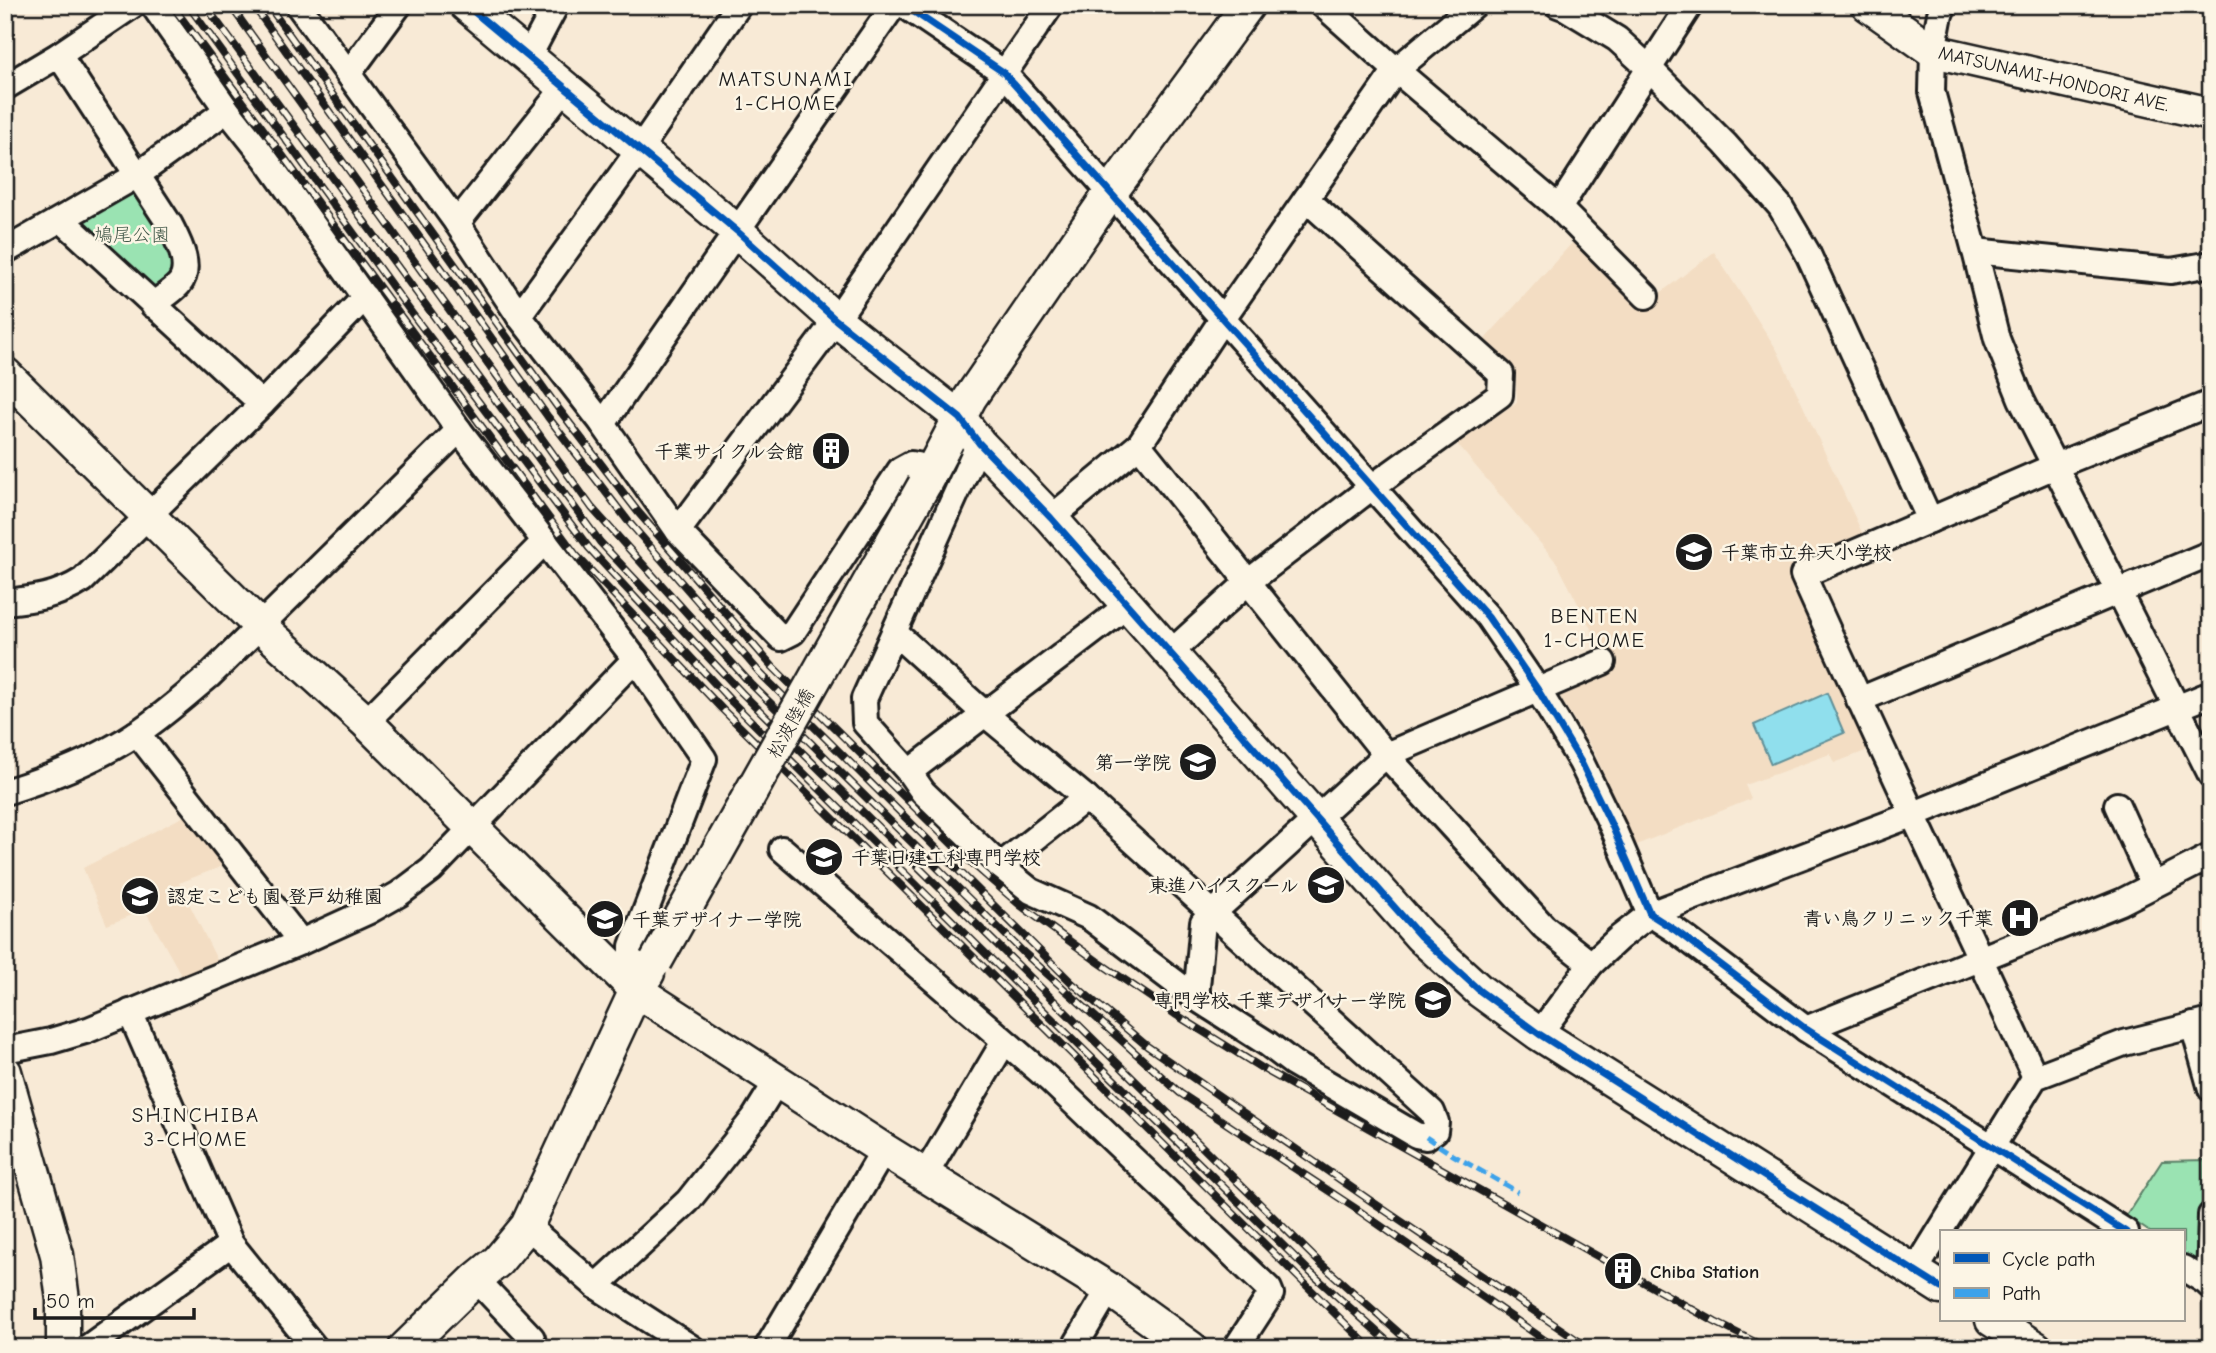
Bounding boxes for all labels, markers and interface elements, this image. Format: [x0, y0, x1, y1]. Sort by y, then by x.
street label: MATSUNAMI-HONDORI AVE. [1936, 42, 2171, 116]
district label: MATSUNAMI 1-CHOME [718, 67, 854, 115]
park label: 鳩尾公園 [94, 224, 170, 246]
building icon: 千葉サイクル会館 [810, 430, 852, 472]
place label: 千葉サイクル会館 [654, 441, 804, 463]
school or university icon: 千葉市立弁天小学校 [1673, 531, 1715, 573]
place label: 千葉市立弁天小学校 [1721, 542, 1892, 564]
district label: BENTEN 1-CHOME [1544, 604, 1646, 652]
street label: 松波陸橋 [763, 685, 819, 762]
school or university icon: 第一学院 [1177, 741, 1219, 783]
place label: 第一学院 [1095, 752, 1171, 774]
school or university icon: 千葉日建工科専門学校 [803, 836, 845, 878]
place label: 千葉日建工科専門学校 [851, 847, 1041, 869]
school or university icon: 東進ハイスクール [1305, 864, 1347, 906]
school or university icon: 認定こども園 登戸幼稚園 [119, 875, 161, 917]
place label: 東進ハイスクール [1149, 875, 1299, 897]
place label: 認定こども園 登戸幼稚園 [167, 886, 383, 908]
hospital icon: 青い鳥クリニック千葉 [1999, 897, 2041, 939]
school or university icon: 千葉デザイナー学院 [584, 898, 626, 940]
place label: 青い鳥クリニック千葉 [1803, 908, 1993, 930]
place label: 千葉デザイナー学院 [632, 909, 801, 931]
school or university icon: 専門学校 千葉デザイナー学院 [1412, 979, 1454, 1021]
place label: 専門学校 千葉デザイナー学院 [1154, 990, 1406, 1012]
district label: SHINCHIBA 3-CHOME [132, 1103, 260, 1151]
legend [1940, 1230, 2184, 1322]
text: Cycle path [2002, 1247, 2095, 1271]
building icon: Chiba Station [1602, 1250, 1644, 1292]
place label: Chiba Station [1650, 1261, 1759, 1283]
scale bar [35, 1276, 194, 1320]
text: Path [2002, 1281, 2041, 1305]
text: 50 m [46, 1289, 95, 1313]

